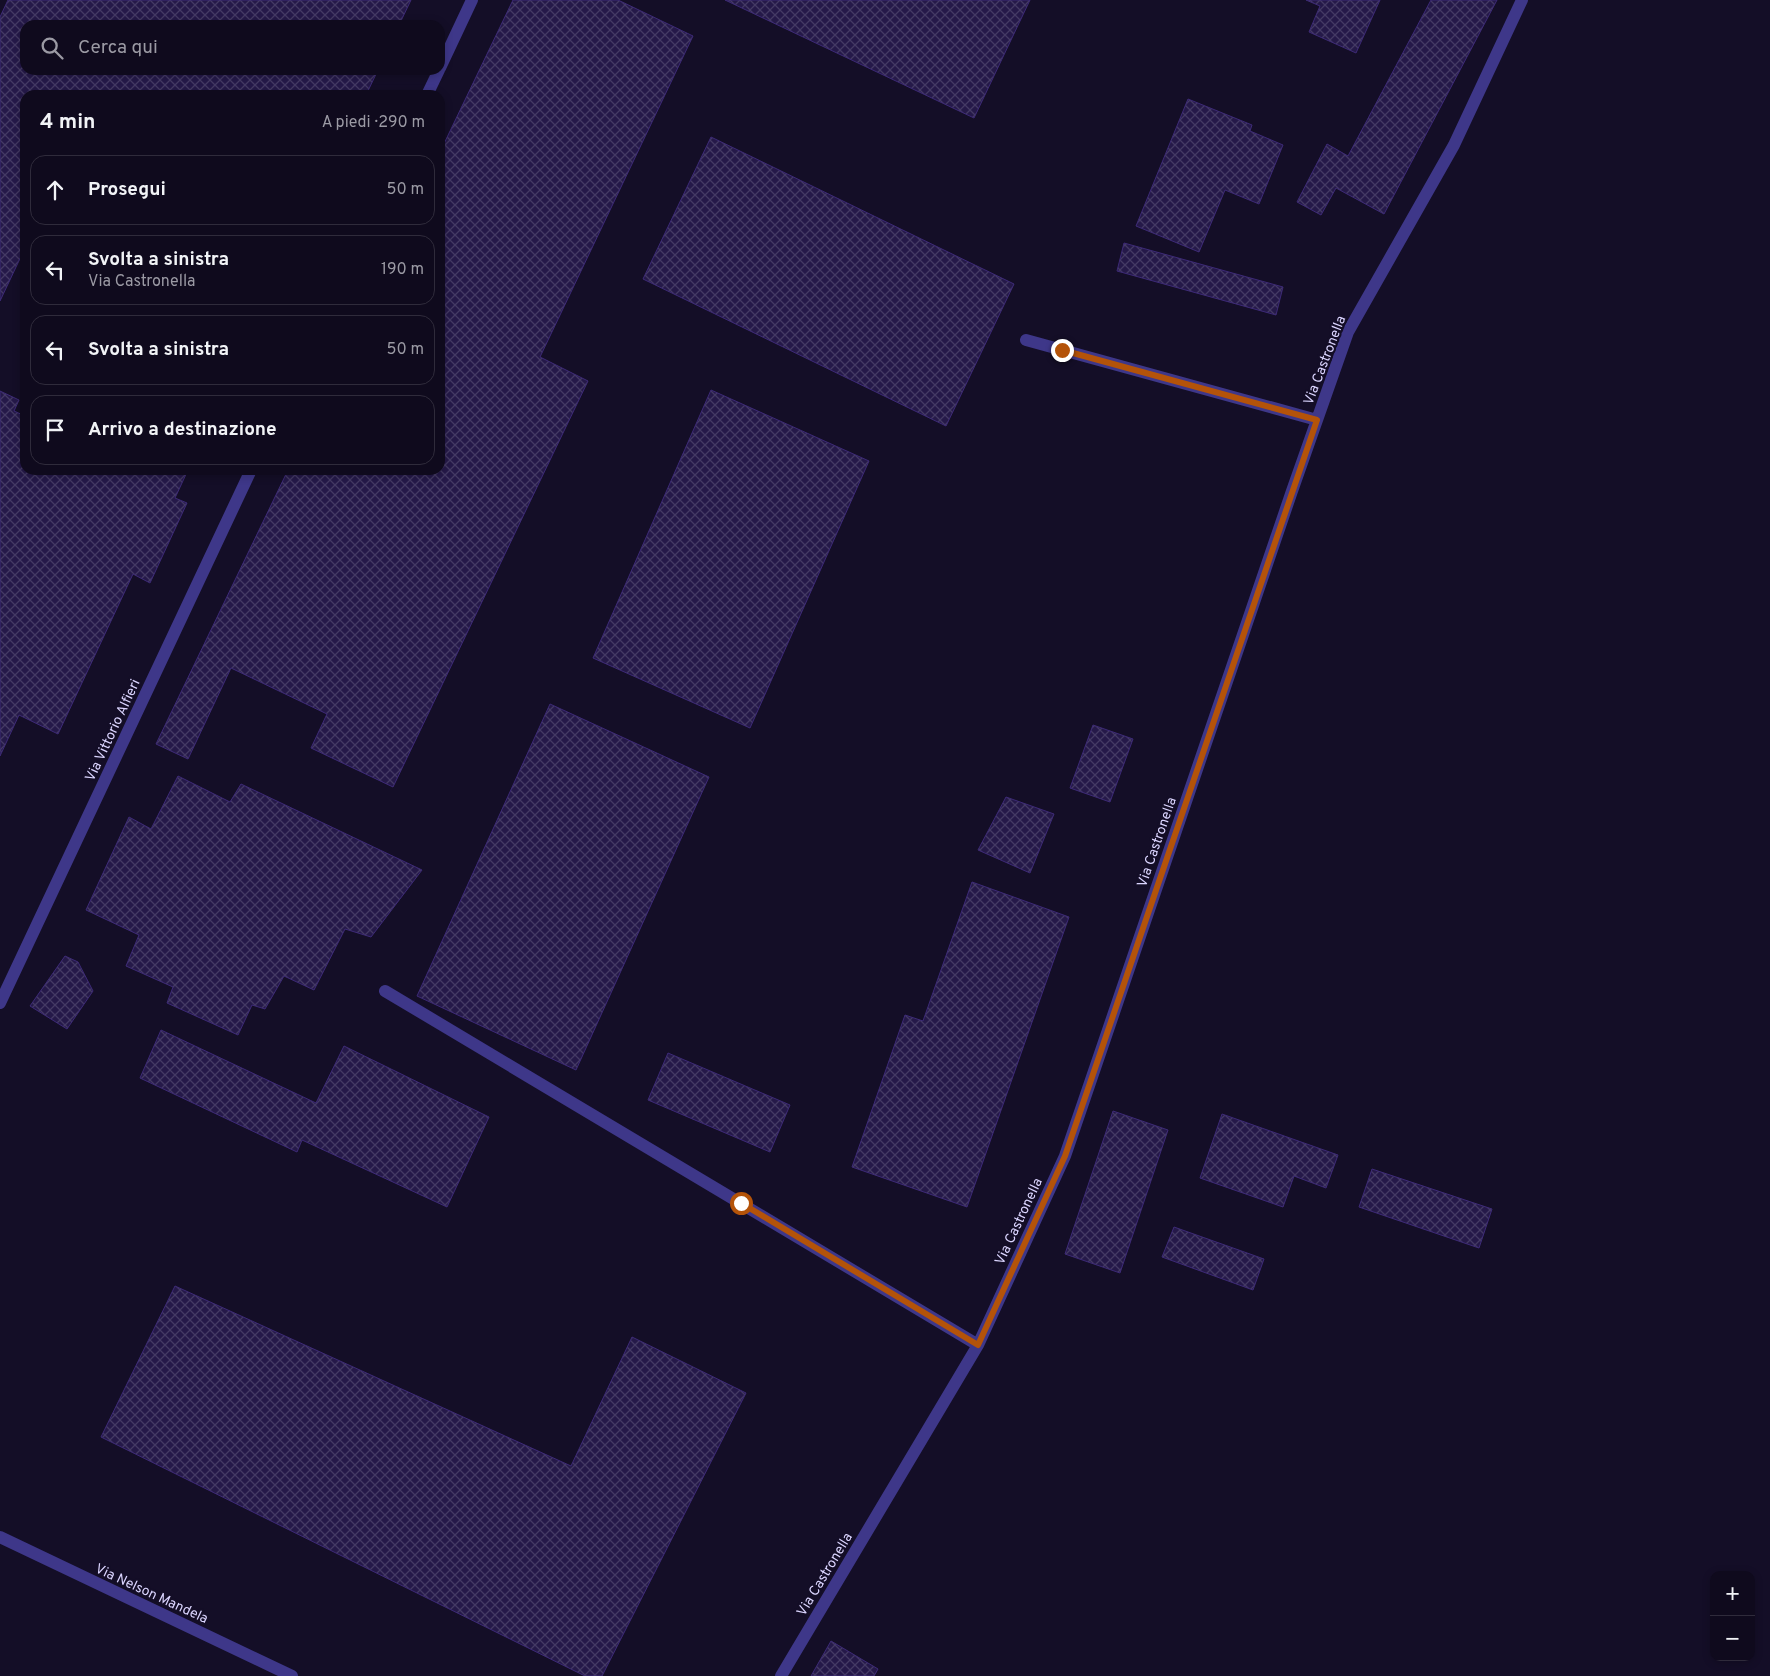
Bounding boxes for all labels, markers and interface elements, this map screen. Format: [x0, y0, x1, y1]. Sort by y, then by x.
search box [20, 20, 445, 75]
icon: search [38, 34, 66, 62]
text: Cerca qui [78, 36, 158, 60]
text: 4 min [40, 109, 96, 136]
text: A piedi · 290 m [322, 113, 425, 133]
icon: ahead [41, 176, 69, 204]
text: Prosegui [88, 178, 166, 202]
text: 50 m [387, 180, 424, 200]
text: Svolta a sinistra [88, 248, 229, 272]
icon: left [41, 256, 69, 284]
text: 190 m [381, 260, 424, 280]
text: Via Castronella [88, 272, 196, 292]
street label: Via Castronella [1301, 314, 1350, 408]
icon: left [41, 336, 69, 364]
text: Svolta a sinistra [88, 338, 229, 362]
route end [1051, 339, 1074, 362]
text: 50 m [387, 340, 424, 360]
icon: arrive [41, 416, 69, 444]
text: Arrivo a destinazione [88, 418, 277, 442]
street label: Via Vittorio Alfieri [82, 677, 145, 784]
street label: Via Castronella [1134, 795, 1181, 890]
street label: Via Castronella [992, 1175, 1047, 1268]
route start [730, 1192, 753, 1215]
street label: Via Castronella [794, 1530, 857, 1619]
street label: Via Nelson Mandela [92, 1561, 211, 1628]
map controls [1710, 1571, 1755, 1661]
button: + [1710, 1571, 1755, 1616]
button: − [1710, 1616, 1755, 1661]

